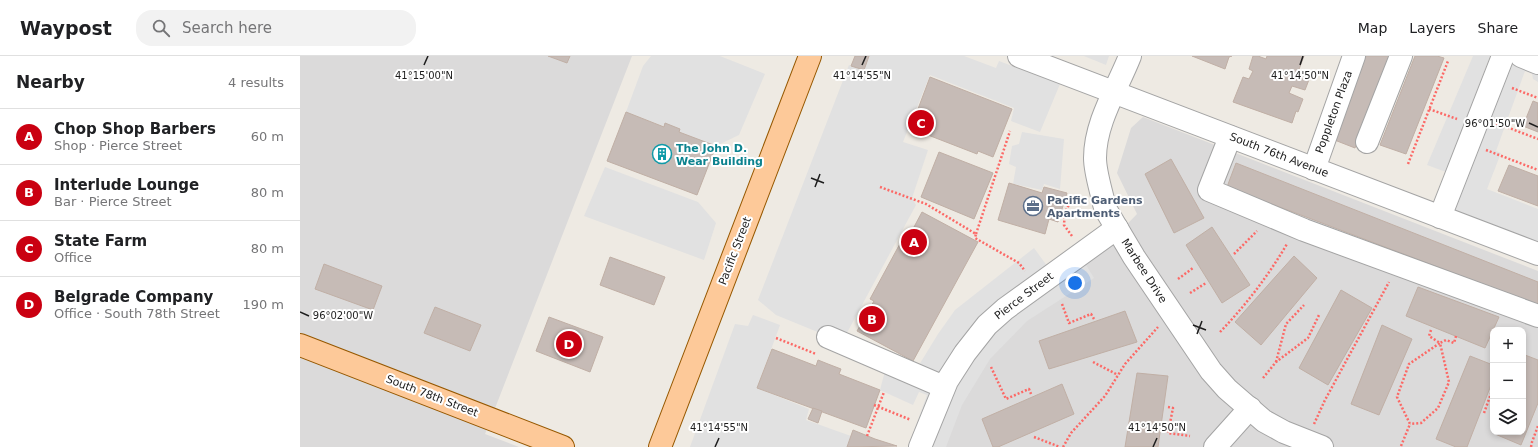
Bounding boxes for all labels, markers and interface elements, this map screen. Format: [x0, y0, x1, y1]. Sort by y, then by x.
search box [136, 10, 416, 46]
text: Waypost [20, 17, 112, 39]
icon: search [150, 17, 172, 39]
text: Search here [182, 19, 272, 37]
text: Map [1358, 20, 1387, 36]
text: Layers [1409, 20, 1456, 36]
text: Share [1478, 20, 1518, 36]
street label: Poppleton Plaza [1313, 69, 1355, 155]
text: 41°15'00"N [395, 70, 453, 81]
text: 41°14'55"N [833, 70, 891, 81]
text: 41°14'50"N [1271, 70, 1329, 81]
text: Nearby [16, 72, 85, 92]
text: 4 results [228, 75, 284, 90]
pin: C [908, 108, 934, 138]
text: 96°01'50"W [1465, 118, 1525, 129]
text: Chop Shop Barbers [54, 120, 216, 138]
text: A [24, 129, 34, 144]
text: 60 m [251, 129, 284, 144]
street label: South 76th Avenue [1228, 130, 1331, 180]
text: Shop · Pierce Street [54, 138, 182, 153]
place label: The John D. Wear Building [676, 142, 763, 168]
building icon: The John D. Wear Building [651, 143, 673, 165]
text: Interlude Lounge [54, 176, 199, 194]
text: B [24, 185, 34, 200]
text: 80 m [251, 185, 284, 200]
text: Bar · Pierce Street [54, 194, 172, 209]
place label: Pacific Gardens Apartments [1047, 194, 1143, 220]
office icon: Pacific Gardens Apartments [1022, 195, 1044, 217]
street label: Pacific Street [716, 214, 754, 287]
pin: A [901, 227, 927, 257]
text: State Farm [54, 232, 147, 250]
street label: Marbee Drive [1118, 236, 1170, 306]
text: C [24, 241, 34, 256]
text: 80 m [251, 241, 284, 256]
text: Office [54, 250, 92, 265]
street label: Pierce Street [992, 269, 1057, 322]
your location [1065, 273, 1085, 293]
text: Belgrade Company [54, 288, 213, 306]
text: D [24, 297, 34, 312]
text: 190 m [242, 297, 284, 312]
pin: B [859, 304, 885, 334]
text: Office · South 78th Street [54, 306, 220, 321]
text: 96°02'00"W [313, 310, 373, 321]
map controls [1490, 327, 1526, 435]
button: + [1490, 327, 1526, 363]
pin: D [556, 329, 582, 359]
button: − [1490, 363, 1526, 399]
street label: South 78th Street [384, 372, 481, 420]
button: layers [1490, 399, 1526, 435]
text: 41°14'55"N [690, 422, 748, 433]
text: 41°14'50"N [1128, 422, 1186, 433]

